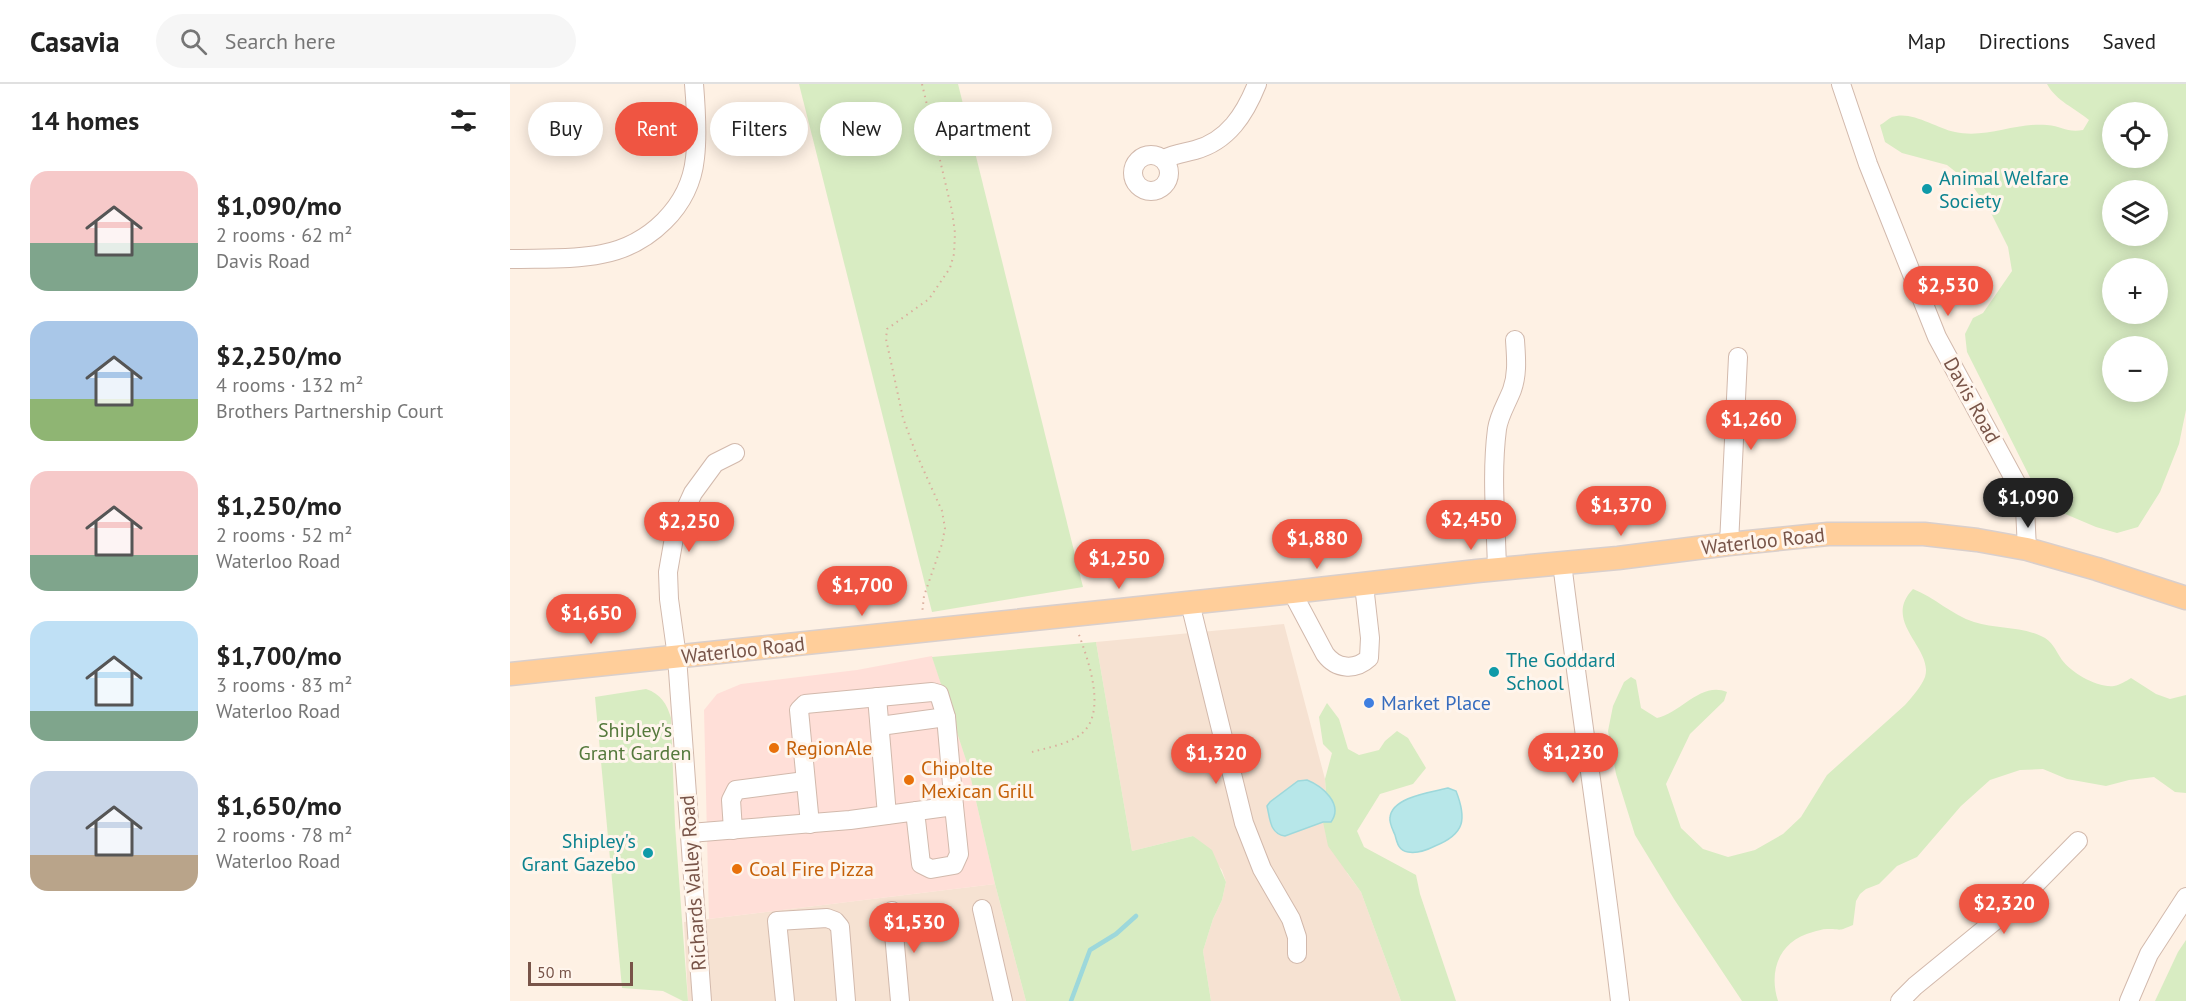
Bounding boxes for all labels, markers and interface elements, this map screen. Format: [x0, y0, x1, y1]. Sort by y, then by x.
search box [156, 14, 576, 68]
text: Casavia [30, 23, 120, 60]
icon: search [177, 25, 210, 58]
text: Search here [225, 27, 336, 55]
text: Map [1907, 28, 1946, 55]
text: Directions [1979, 28, 2070, 55]
text: Saved [2103, 28, 2156, 55]
chip: Buy [528, 102, 603, 156]
chip: Rent [615, 102, 698, 156]
chip: Filters [710, 102, 808, 156]
chip: New [820, 102, 902, 156]
chip: Apartment [914, 102, 1052, 156]
map controls [2102, 102, 2168, 402]
button: locate [2102, 102, 2168, 168]
text: 14 homes [30, 104, 139, 137]
icon: filters [447, 104, 480, 137]
place label: Animal Welfare Society [1939, 165, 2069, 214]
button: layers [2102, 180, 2168, 246]
marker: Animal Welfare Society [1920, 182, 1934, 196]
text: $1,090/mo [216, 189, 342, 222]
icon: home [78, 195, 150, 267]
text: 2 rooms · 62 m² [216, 222, 352, 248]
text: Davis Road [216, 248, 310, 274]
button: + [2102, 258, 2168, 324]
pin: $2,530 [1899, 266, 1997, 317]
text: $2,530 [1917, 272, 1979, 298]
button: − [2102, 336, 2168, 402]
text: $2,250/mo [216, 339, 342, 372]
icon: home [78, 345, 150, 417]
street label: Davis Road [1938, 353, 2006, 447]
text: 4 rooms · 132 m² [216, 372, 363, 398]
text: Brothers Partnership Court [216, 398, 443, 424]
pin: $1,260 [1702, 400, 1800, 451]
text: $1,260 [1720, 406, 1782, 432]
pin: $1,090 [1979, 478, 2077, 529]
text: $1,090 [1997, 484, 2059, 510]
pin: $1,370 [1572, 486, 1670, 537]
text: $1,250/mo [216, 489, 342, 522]
text: $1,370 [1590, 492, 1652, 518]
icon: home [78, 495, 150, 567]
pin: $2,450 [1422, 500, 1520, 551]
pin: $2,250 [640, 502, 738, 553]
text: $2,450 [1440, 506, 1502, 532]
text: $2,250 [658, 508, 720, 534]
pin: $1,880 [1268, 519, 1366, 570]
text: 2 rooms · 52 m² [216, 522, 352, 548]
street label: Waterloo Road [1700, 522, 1826, 560]
text: $1,880 [1286, 525, 1348, 551]
pin: $1,250 [1070, 539, 1168, 590]
text: $1,250 [1088, 545, 1150, 571]
text: Waterloo Road [216, 548, 340, 574]
pin: $1,700 [813, 566, 911, 617]
text: $1,700 [831, 572, 893, 598]
pin: $1,650 [542, 594, 640, 645]
text: $1,650 [560, 600, 622, 626]
street label: Waterloo Road [680, 631, 806, 669]
text: $1,700/mo [216, 639, 342, 672]
icon: home [78, 645, 150, 717]
place label: The Goddard School [1506, 647, 1616, 696]
marker: The Goddard School [1487, 665, 1501, 679]
text: 3 rooms · 83 m² [216, 672, 352, 698]
place label: Market Place [1381, 690, 1491, 716]
marker: Market Place [1362, 696, 1376, 710]
text: Waterloo Road [216, 698, 340, 724]
park label: Shipley's Grant Garden [579, 717, 691, 766]
pin: $1,230 [1524, 733, 1622, 784]
pin: $1,320 [1167, 734, 1265, 785]
place label: RegionAle [786, 735, 872, 761]
text: $1,230 [1542, 739, 1604, 765]
text: $1,320 [1185, 740, 1247, 766]
marker: RegionAle [767, 741, 781, 755]
place label: Chipolte Mexican Grill [921, 755, 1034, 804]
marker: Chipolte Mexican Grill [902, 773, 916, 787]
text: $1,650/mo [216, 789, 342, 822]
street label: Richards Valley Road [674, 794, 712, 972]
icon: home [78, 795, 150, 867]
text: 2 rooms · 78 m² [216, 822, 352, 848]
place label: Shipley's Grant Gazebo [522, 828, 636, 877]
marker: Shipley's Grant Gazebo [641, 846, 655, 860]
text: Waterloo Road [216, 848, 340, 874]
place label: Coal Fire Pizza [749, 856, 874, 882]
marker: Coal Fire Pizza [730, 862, 744, 876]
pin: $2,320 [1955, 884, 2053, 935]
text: $2,320 [1973, 890, 2035, 916]
pin: $1,530 [865, 903, 963, 954]
text: $1,530 [883, 909, 945, 935]
scale bar [528, 959, 633, 986]
text: 50 m [537, 962, 572, 982]

